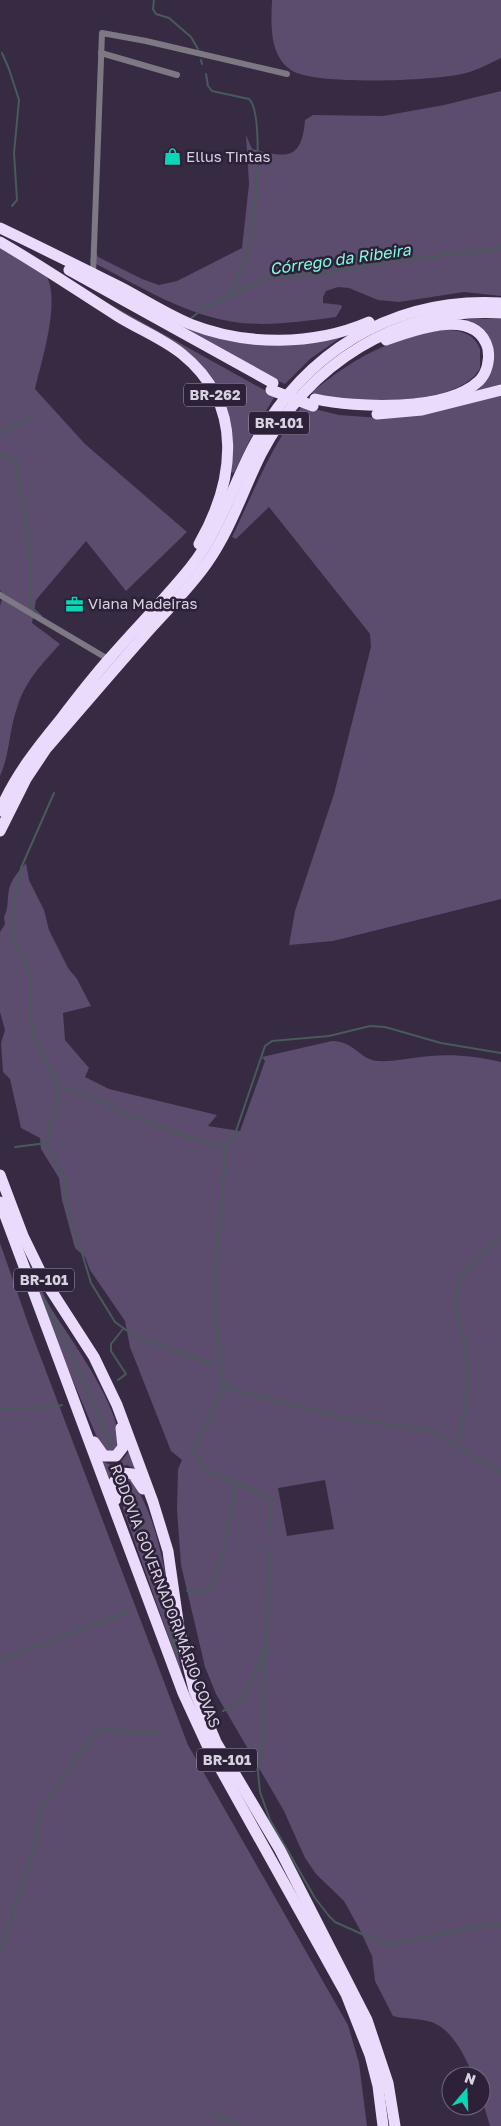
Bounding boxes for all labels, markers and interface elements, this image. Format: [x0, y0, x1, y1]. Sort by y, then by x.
shop icon: Ellus Tintas [162, 147, 182, 167]
place label: Ellus Tintas [186, 147, 270, 165]
water label: Córrego da Ribeira [268, 239, 413, 279]
road number: BR-262 [184, 384, 246, 406]
road number: BR-101 [249, 412, 309, 434]
office icon: Viana Madeiras [64, 594, 84, 614]
place label: Viana Madeiras [88, 594, 197, 612]
road number: BR-101 [14, 1268, 74, 1292]
street label: RODOVIA GOVERNADOR MÁRIO COVAS [107, 1461, 225, 1730]
road number: BR-101 [197, 1748, 257, 1772]
north arrow [441, 2066, 491, 2116]
text: N [463, 2068, 478, 2088]

